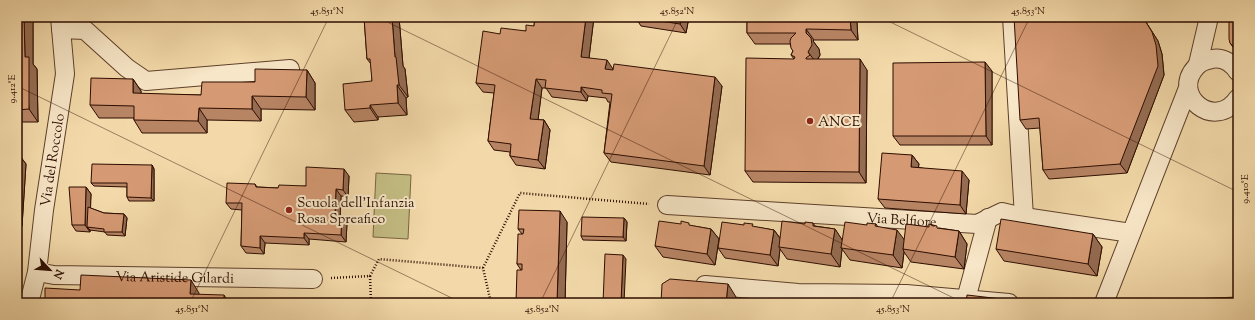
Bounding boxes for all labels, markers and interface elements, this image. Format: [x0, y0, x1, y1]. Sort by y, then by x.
text: 45.851°N [310, 4, 344, 19]
text: 45.852°N [660, 4, 694, 19]
text: 45.853°N [1011, 4, 1045, 19]
text: 9.412°E [5, 75, 20, 103]
street label: Via del Roccolo [37, 112, 71, 208]
place label: ANCE [818, 113, 861, 133]
marker: ANCE [805, 116, 815, 126]
text: 9.410°E [1238, 174, 1253, 204]
place label: Scuola dell’Infanzia Rosa Spreafico [297, 194, 415, 230]
marker: Scuola dell’Infanzia Rosa Spreafico [284, 205, 294, 215]
street label: Via Belfiore [866, 209, 937, 234]
north arrow [30, 250, 70, 290]
text: N [49, 266, 68, 282]
street label: Via Aristide Gilardi [115, 268, 234, 290]
text: 45.851°N [175, 302, 209, 317]
text: 45.852°N [525, 302, 559, 317]
text: 45.853°N [876, 302, 910, 317]

